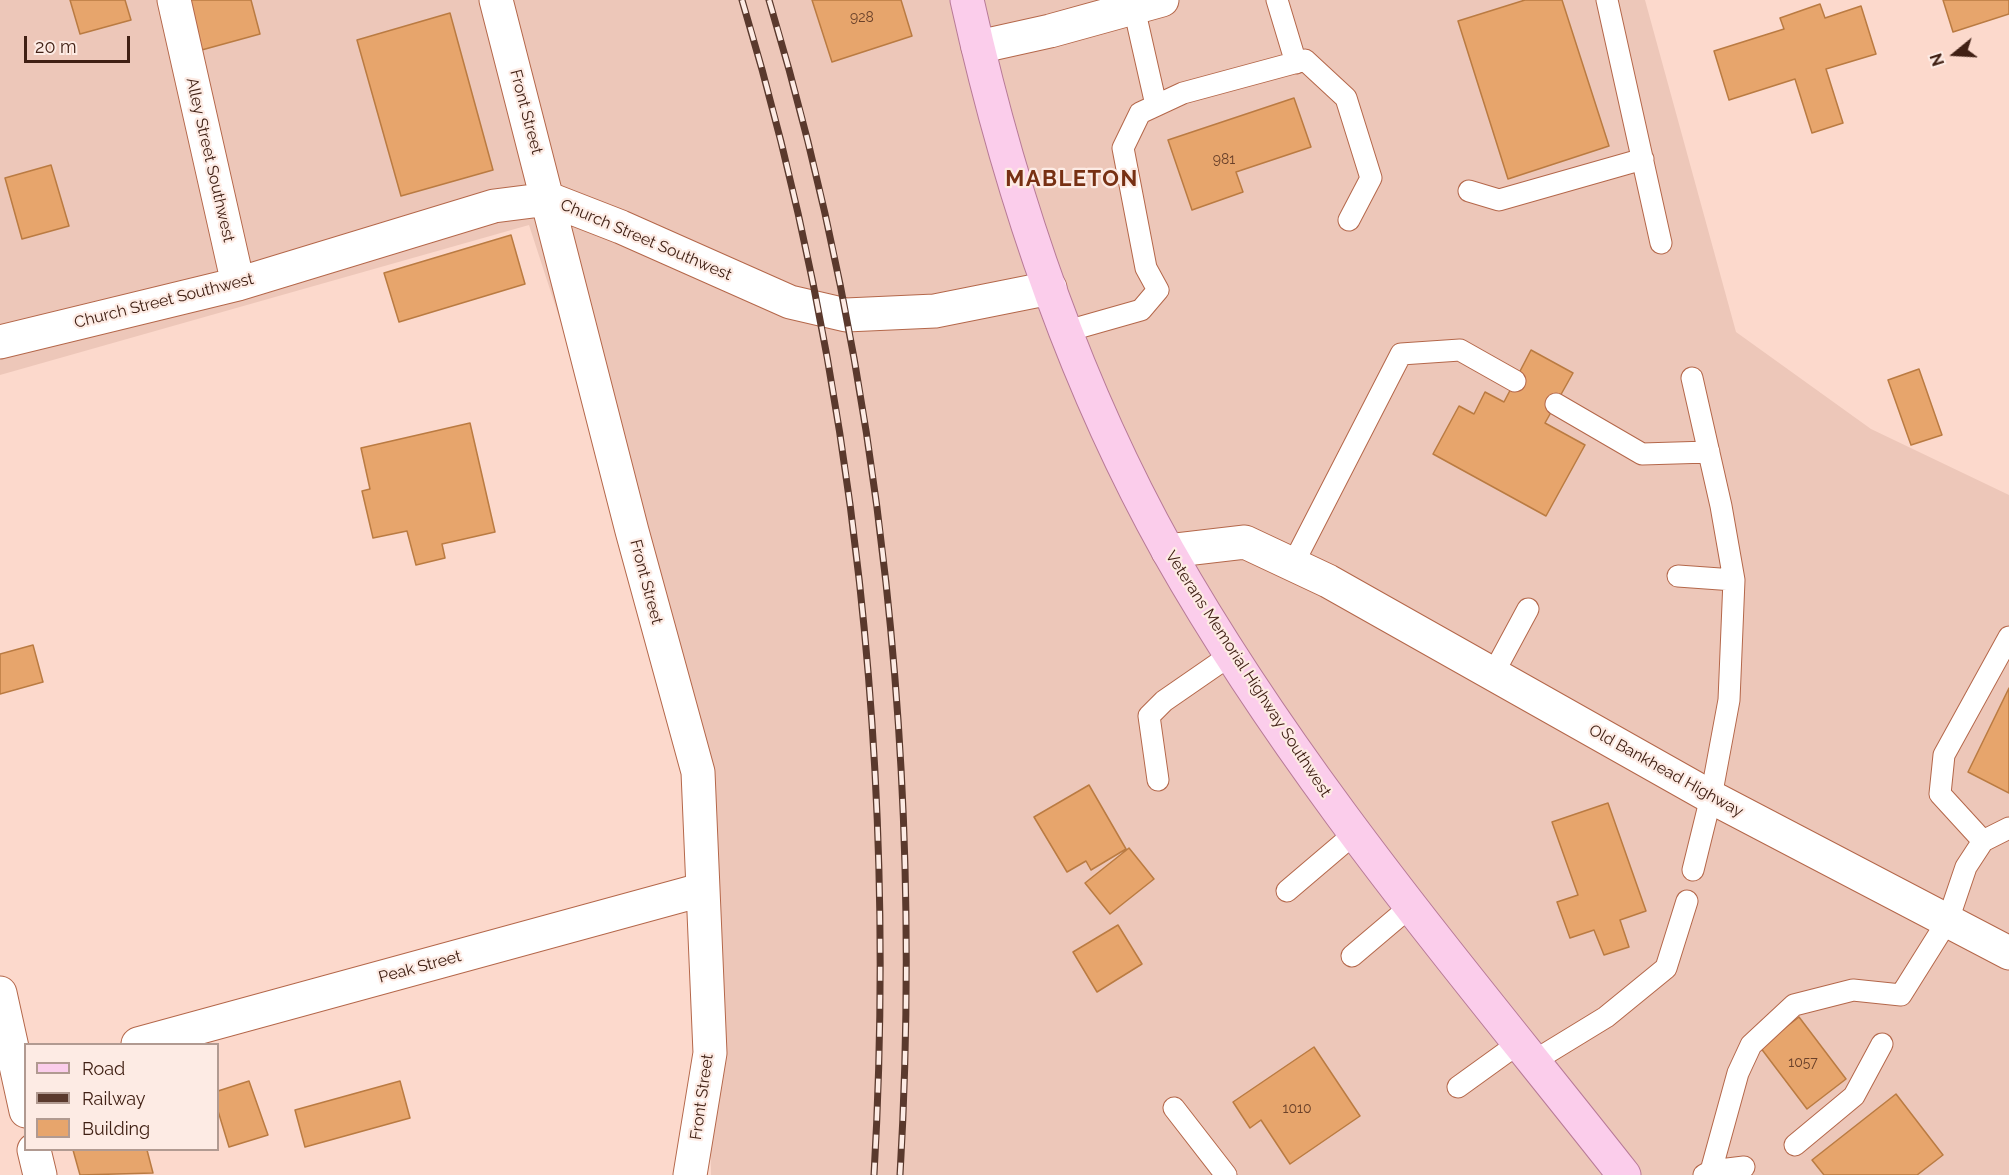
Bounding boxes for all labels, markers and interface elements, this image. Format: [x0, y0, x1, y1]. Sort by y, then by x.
house number: 928 [850, 10, 874, 26]
scale bar [27, 24, 134, 62]
north arrow [1925, 24, 1985, 84]
text: 20 m [35, 36, 77, 57]
text: N [1926, 51, 1948, 68]
street label: Front Street [506, 68, 546, 156]
street label: Alley Street Southwest [182, 76, 238, 244]
house number: 981 [1213, 152, 1235, 168]
district label: MABLETON [1005, 166, 1139, 192]
street label: Church Street Southwest [557, 195, 735, 285]
street label: Church Street Southwest [72, 269, 256, 333]
street label: Front Street [626, 538, 666, 626]
street label: Veterans Memorial Highway Southwest [1161, 547, 1335, 801]
street label: Old Bankhead Highway [1586, 721, 1746, 821]
street label: Peak Street [377, 947, 463, 987]
legend [24, 1043, 219, 1151]
street label: Front Street [686, 1053, 718, 1141]
house number: 1057 [1788, 1055, 1818, 1071]
text: Road [82, 1058, 125, 1079]
text: Railway [82, 1088, 146, 1109]
house number: 1010 [1282, 1101, 1312, 1117]
text: Building [82, 1118, 150, 1139]

